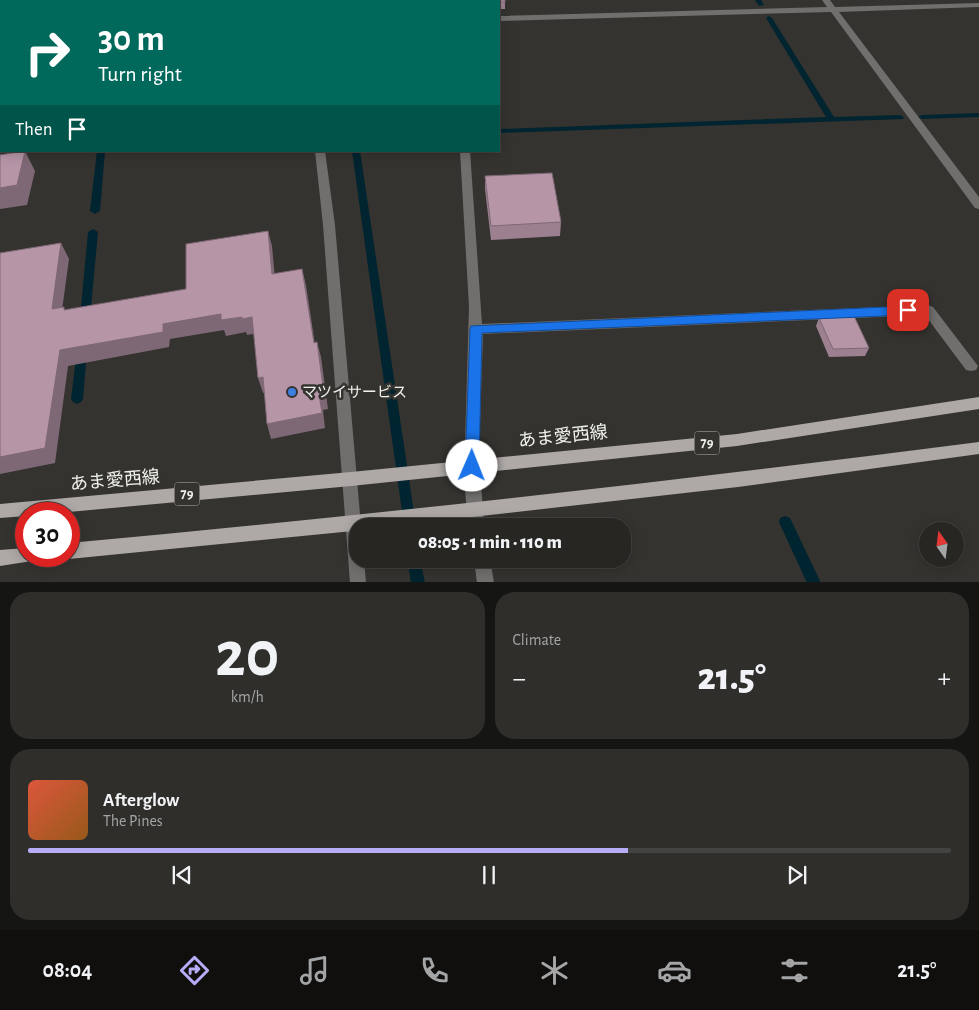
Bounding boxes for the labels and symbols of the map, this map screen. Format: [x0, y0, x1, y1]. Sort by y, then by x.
pin [887, 289, 929, 331]
place label: マツイサービス [302, 384, 407, 400]
marker: マツイサービス [286, 386, 298, 398]
street label: あま愛西線 [517, 421, 609, 451]
road number: 79 [694, 432, 720, 454]
position arrow [445, 439, 497, 491]
street label: あま愛西線 [69, 466, 161, 494]
road number: 79 [174, 482, 200, 506]
speed limit sign: 30 [15, 502, 80, 567]
north arrow [919, 522, 964, 568]

